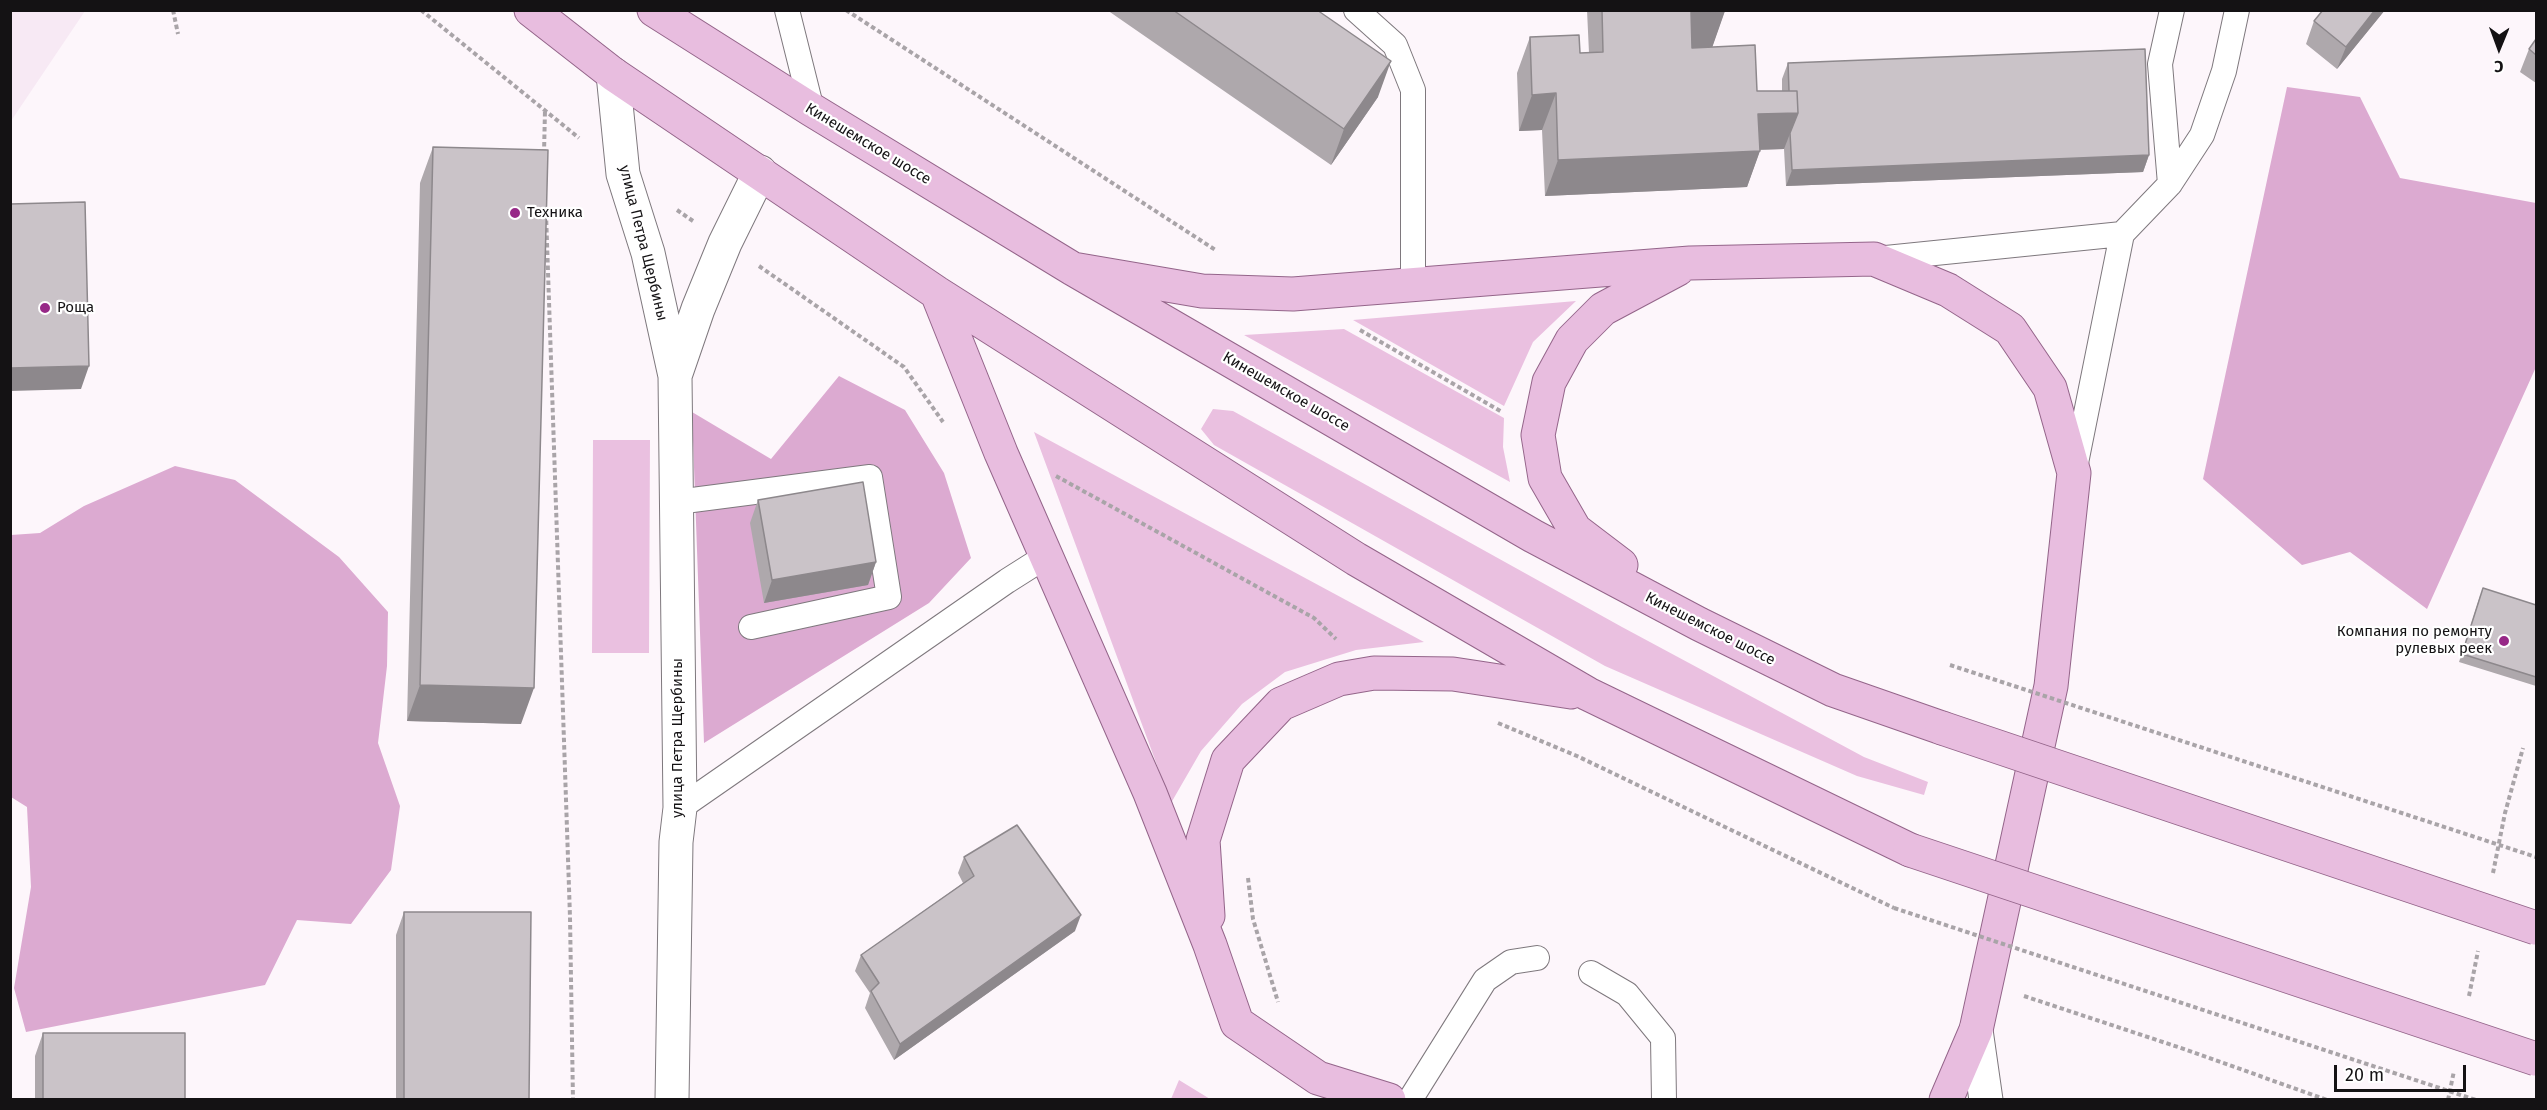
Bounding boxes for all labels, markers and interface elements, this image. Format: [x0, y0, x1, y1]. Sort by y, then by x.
north arrow [2469, 18, 2529, 78]
text: С [2494, 57, 2503, 76]
street label: Кинешемское шоссе [802, 99, 934, 189]
street label: улица Петра Щербины [615, 163, 671, 323]
place label: Техника [527, 204, 583, 222]
marker: Техника [508, 206, 522, 220]
place label: Роща [57, 299, 94, 317]
marker: Роща [38, 301, 52, 315]
street label: Кинешемское шоссе [1219, 348, 1353, 436]
street label: Кинешемское шоссе [1642, 588, 1778, 670]
place label: Компания по ремонту рулевых реек [2337, 623, 2492, 658]
marker: Компания по ремонту рулевых реек [2497, 634, 2511, 648]
street label: улица Петра Щербины [669, 658, 687, 818]
scale bar [2337, 1053, 2469, 1091]
text: 20 m [2345, 1064, 2384, 1086]

